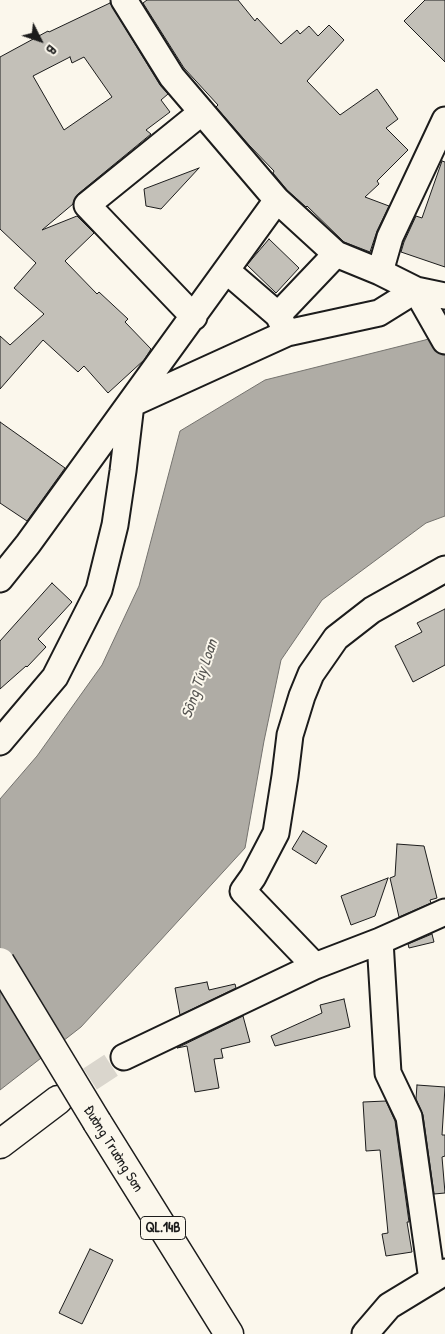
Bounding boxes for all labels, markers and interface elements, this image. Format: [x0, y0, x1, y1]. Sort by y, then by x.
north arrow [15, 15, 65, 65]
text: B [42, 41, 61, 59]
water label: Sông Túy Loan [178, 637, 222, 721]
street label: Đường Trường Sơn [79, 1102, 147, 1196]
road number: QL.14B [140, 1216, 186, 1240]

